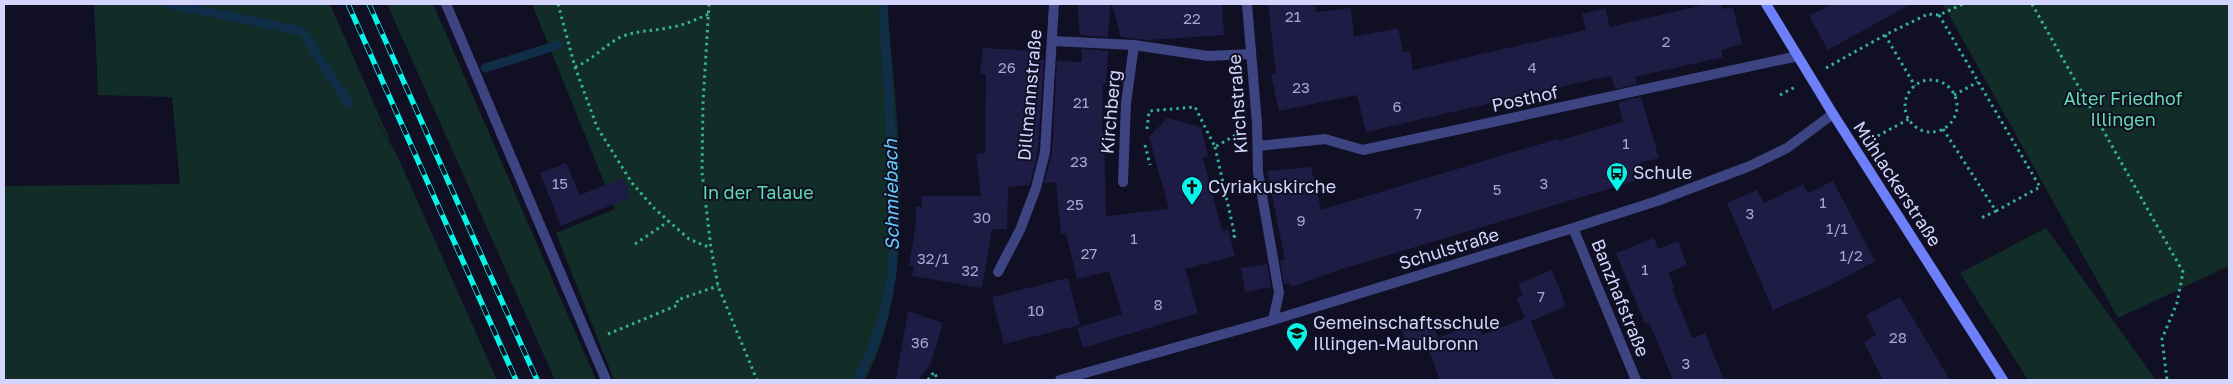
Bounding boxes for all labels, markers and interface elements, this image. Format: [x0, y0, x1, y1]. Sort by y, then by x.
house number: 21 [1285, 7, 1301, 25]
house number: 22 [1183, 9, 1201, 27]
street label: Dillmannstraße [1012, 28, 1046, 162]
house number: 2 [1662, 32, 1670, 50]
street label: Kirchstraße [1223, 54, 1251, 155]
house number: 26 [998, 58, 1016, 76]
house number: 4 [1527, 58, 1537, 76]
street label: Kirchberg [1095, 69, 1125, 155]
house number: 23 [1292, 78, 1310, 96]
street label: Posthof [1490, 80, 1560, 116]
park label: Alter Friedhof Illingen [2064, 87, 2183, 130]
house number: 21 [1073, 93, 1089, 111]
house number: 6 [1392, 97, 1402, 115]
street label: Mühlackerstraße [1849, 117, 1947, 250]
house number: 1 [1622, 134, 1630, 152]
water label: Schmiebach [878, 138, 903, 251]
house number: 23 [1070, 152, 1088, 170]
bus stop icon: Schule [1605, 161, 1629, 192]
place label: Schule [1633, 161, 1692, 183]
house number: 15 [552, 174, 568, 192]
house number: 3 [1540, 174, 1548, 192]
church icon: Cyriakuskirche [1180, 175, 1204, 206]
place label: Cyriakuskirche [1208, 175, 1336, 197]
house number: 5 [1493, 180, 1501, 198]
park label: In der Talaue [702, 181, 814, 203]
house number: 1 [1819, 193, 1827, 211]
house number: 25 [1066, 195, 1084, 213]
house number: 7 [1414, 204, 1422, 222]
house number: 3 [1746, 204, 1754, 222]
house number: 30 [973, 208, 991, 226]
house number: 9 [1296, 211, 1306, 229]
house number: 1/1 [1826, 219, 1848, 237]
street label: Schulstraße [1396, 222, 1502, 274]
house number: 1 [1130, 229, 1138, 247]
street label: Banzhafstraße [1587, 236, 1655, 360]
house number: 27 [1081, 244, 1097, 262]
house number: 1/2 [1839, 246, 1863, 264]
house number: 32/1 [917, 249, 949, 267]
house number: 1 [1641, 260, 1649, 278]
house number: 32 [961, 261, 979, 279]
house number: 7 [1537, 287, 1545, 305]
house number: 8 [1153, 295, 1163, 313]
house number: 10 [1028, 301, 1044, 319]
place label: Gemeinschaftsschule Illingen-Maulbronn [1313, 311, 1500, 354]
school or university icon: Gemeinschaftsschule Illingen-Maulbronn [1285, 321, 1309, 352]
house number: 28 [1889, 328, 1907, 346]
house number: 36 [911, 333, 929, 351]
house number: 3 [1682, 354, 1690, 372]

